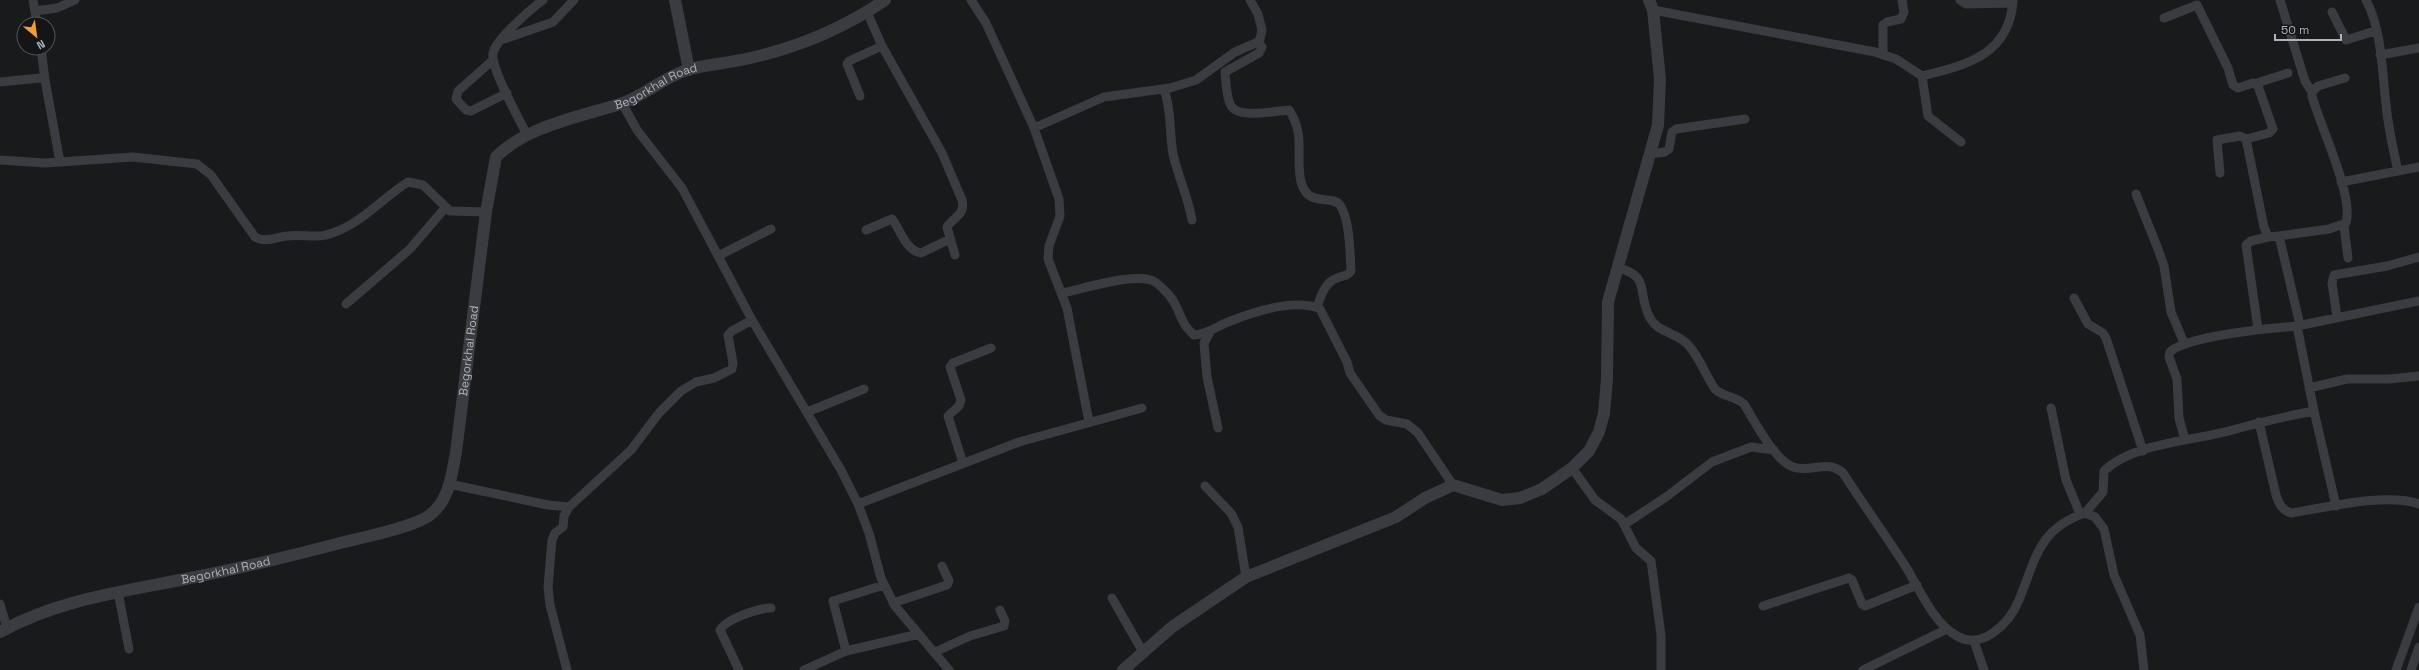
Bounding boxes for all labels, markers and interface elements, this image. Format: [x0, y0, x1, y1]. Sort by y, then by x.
north arrow [16, 16, 56, 56]
scale bar [2275, 16, 2341, 42]
text: 50 m [2281, 22, 2309, 38]
text: N [34, 37, 47, 53]
street label: Begorkhal Road [612, 60, 699, 113]
street label: Begorkhal Road [455, 305, 482, 397]
street label: Begorkhal Road [180, 553, 272, 588]

